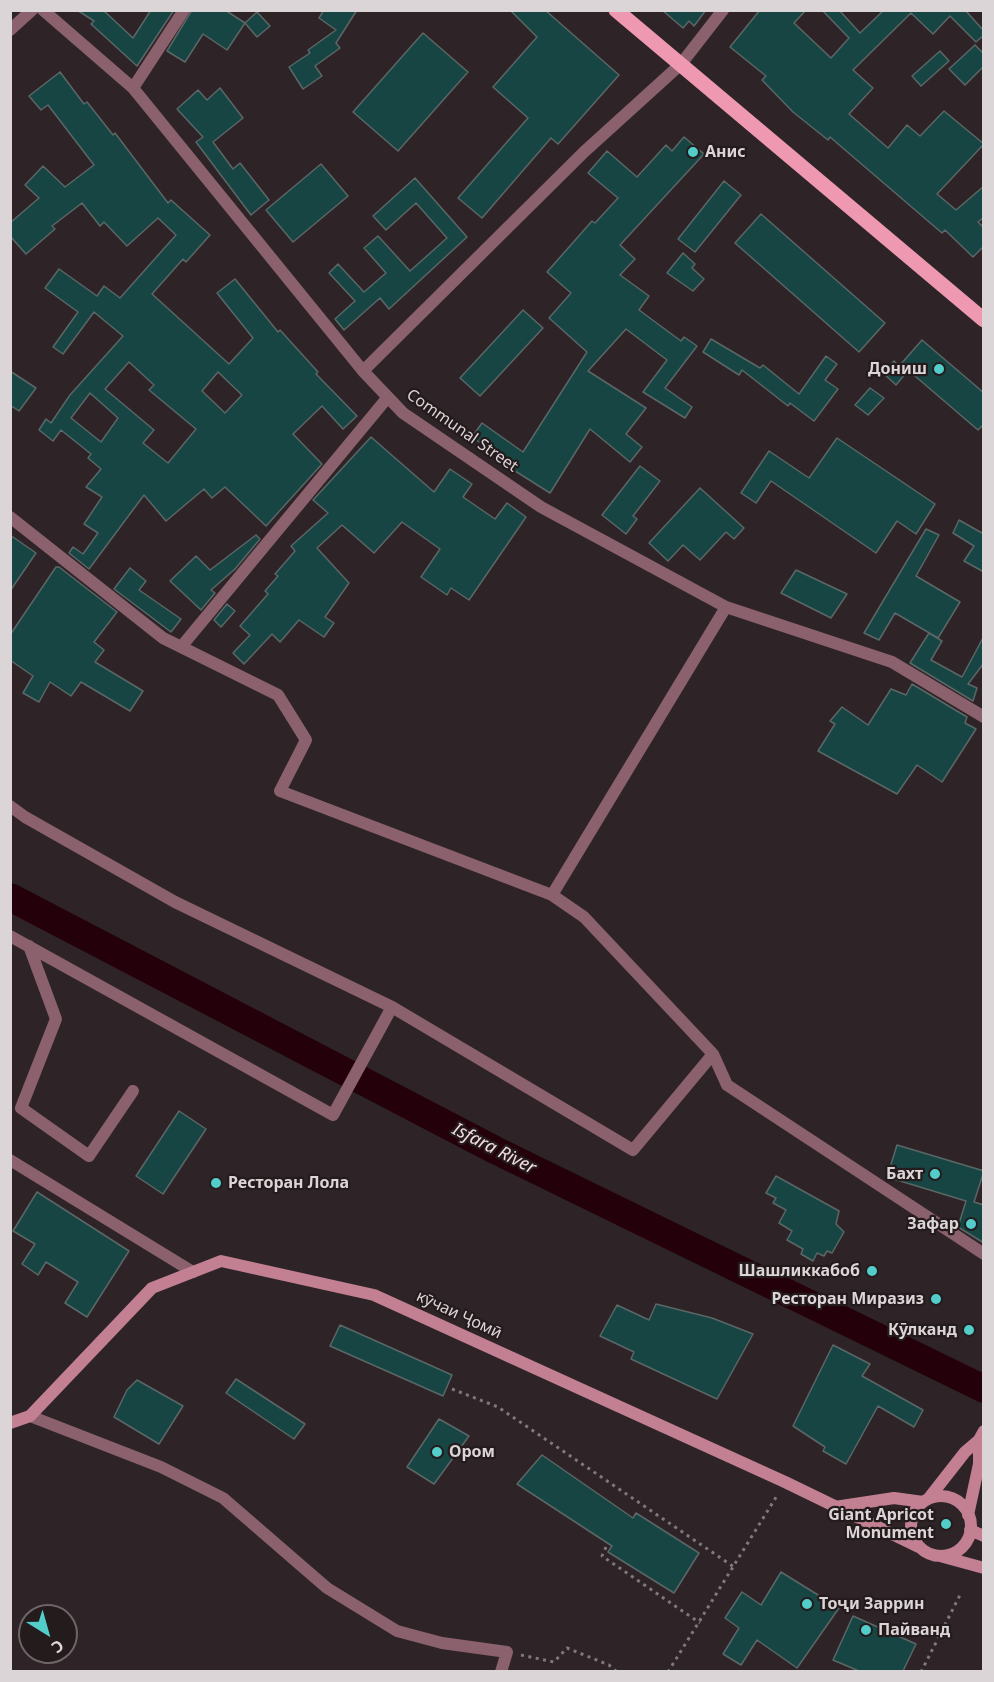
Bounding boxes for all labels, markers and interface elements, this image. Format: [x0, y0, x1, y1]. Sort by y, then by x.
place label: Анис [705, 142, 746, 162]
marker: Анис [686, 145, 700, 159]
place label: Дониш [868, 359, 927, 379]
marker: Дониш [932, 362, 946, 376]
street label: Communal Street [403, 385, 521, 477]
water label: Isfara River [449, 1119, 539, 1179]
place label: Бахт [886, 1164, 923, 1184]
marker: Бахт [928, 1167, 942, 1181]
place label: Ресторан Лола [228, 1173, 349, 1193]
marker: Ресторан Лола [209, 1176, 223, 1190]
place label: Зафар [907, 1214, 959, 1234]
marker: Зафар [964, 1217, 978, 1231]
place label: Шашликкабоб [739, 1261, 860, 1281]
marker: Шашликкабоб [865, 1264, 879, 1278]
street label: кӯчаи Ҷомӣ [413, 1287, 505, 1343]
place label: Ресторан Миразиз [771, 1289, 924, 1309]
marker: Ресторан Миразиз [929, 1292, 943, 1306]
place label: Кӯлканд [888, 1320, 957, 1340]
marker: Кӯлканд [962, 1323, 976, 1337]
place label: Ором [449, 1442, 495, 1462]
marker: Ором [430, 1445, 444, 1459]
place label: Giant Apricot Monument [828, 1505, 934, 1543]
marker: Giant Apricot Monument [939, 1517, 953, 1531]
place label: Тоҷи Заррин [819, 1594, 925, 1614]
marker: Тоҷи Заррин [800, 1597, 814, 1611]
north arrow [18, 1604, 78, 1664]
place label: Пайванд [878, 1620, 950, 1640]
marker: Пайванд [859, 1623, 873, 1637]
text: С [47, 1635, 68, 1659]

